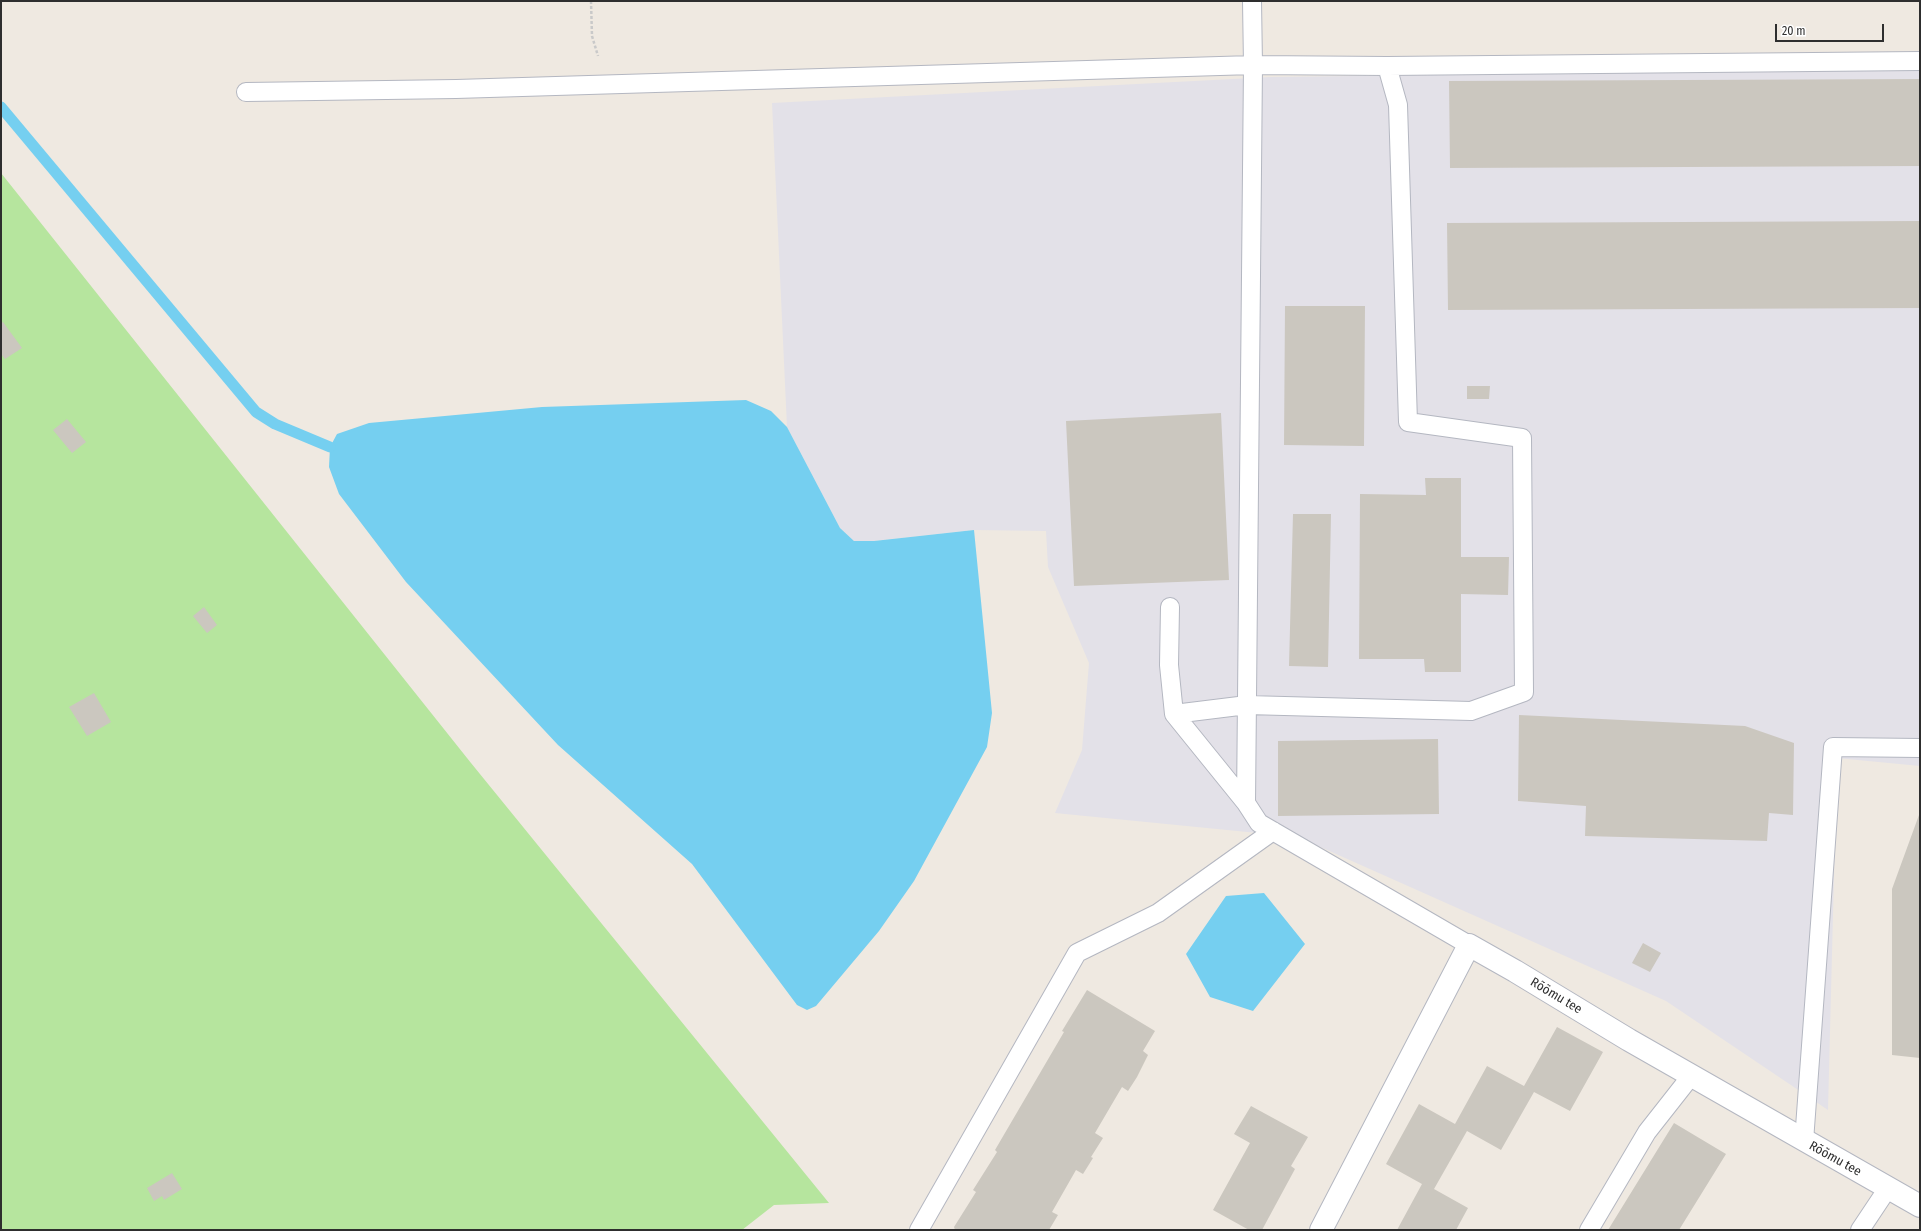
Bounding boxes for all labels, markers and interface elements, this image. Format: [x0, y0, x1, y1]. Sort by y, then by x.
scale bar [1777, 16, 1886, 42]
text: 20 m [1782, 24, 1806, 38]
street label: Rõõmu tee [1527, 975, 1585, 1017]
street label: Rõõmu tee [1806, 1138, 1864, 1180]

